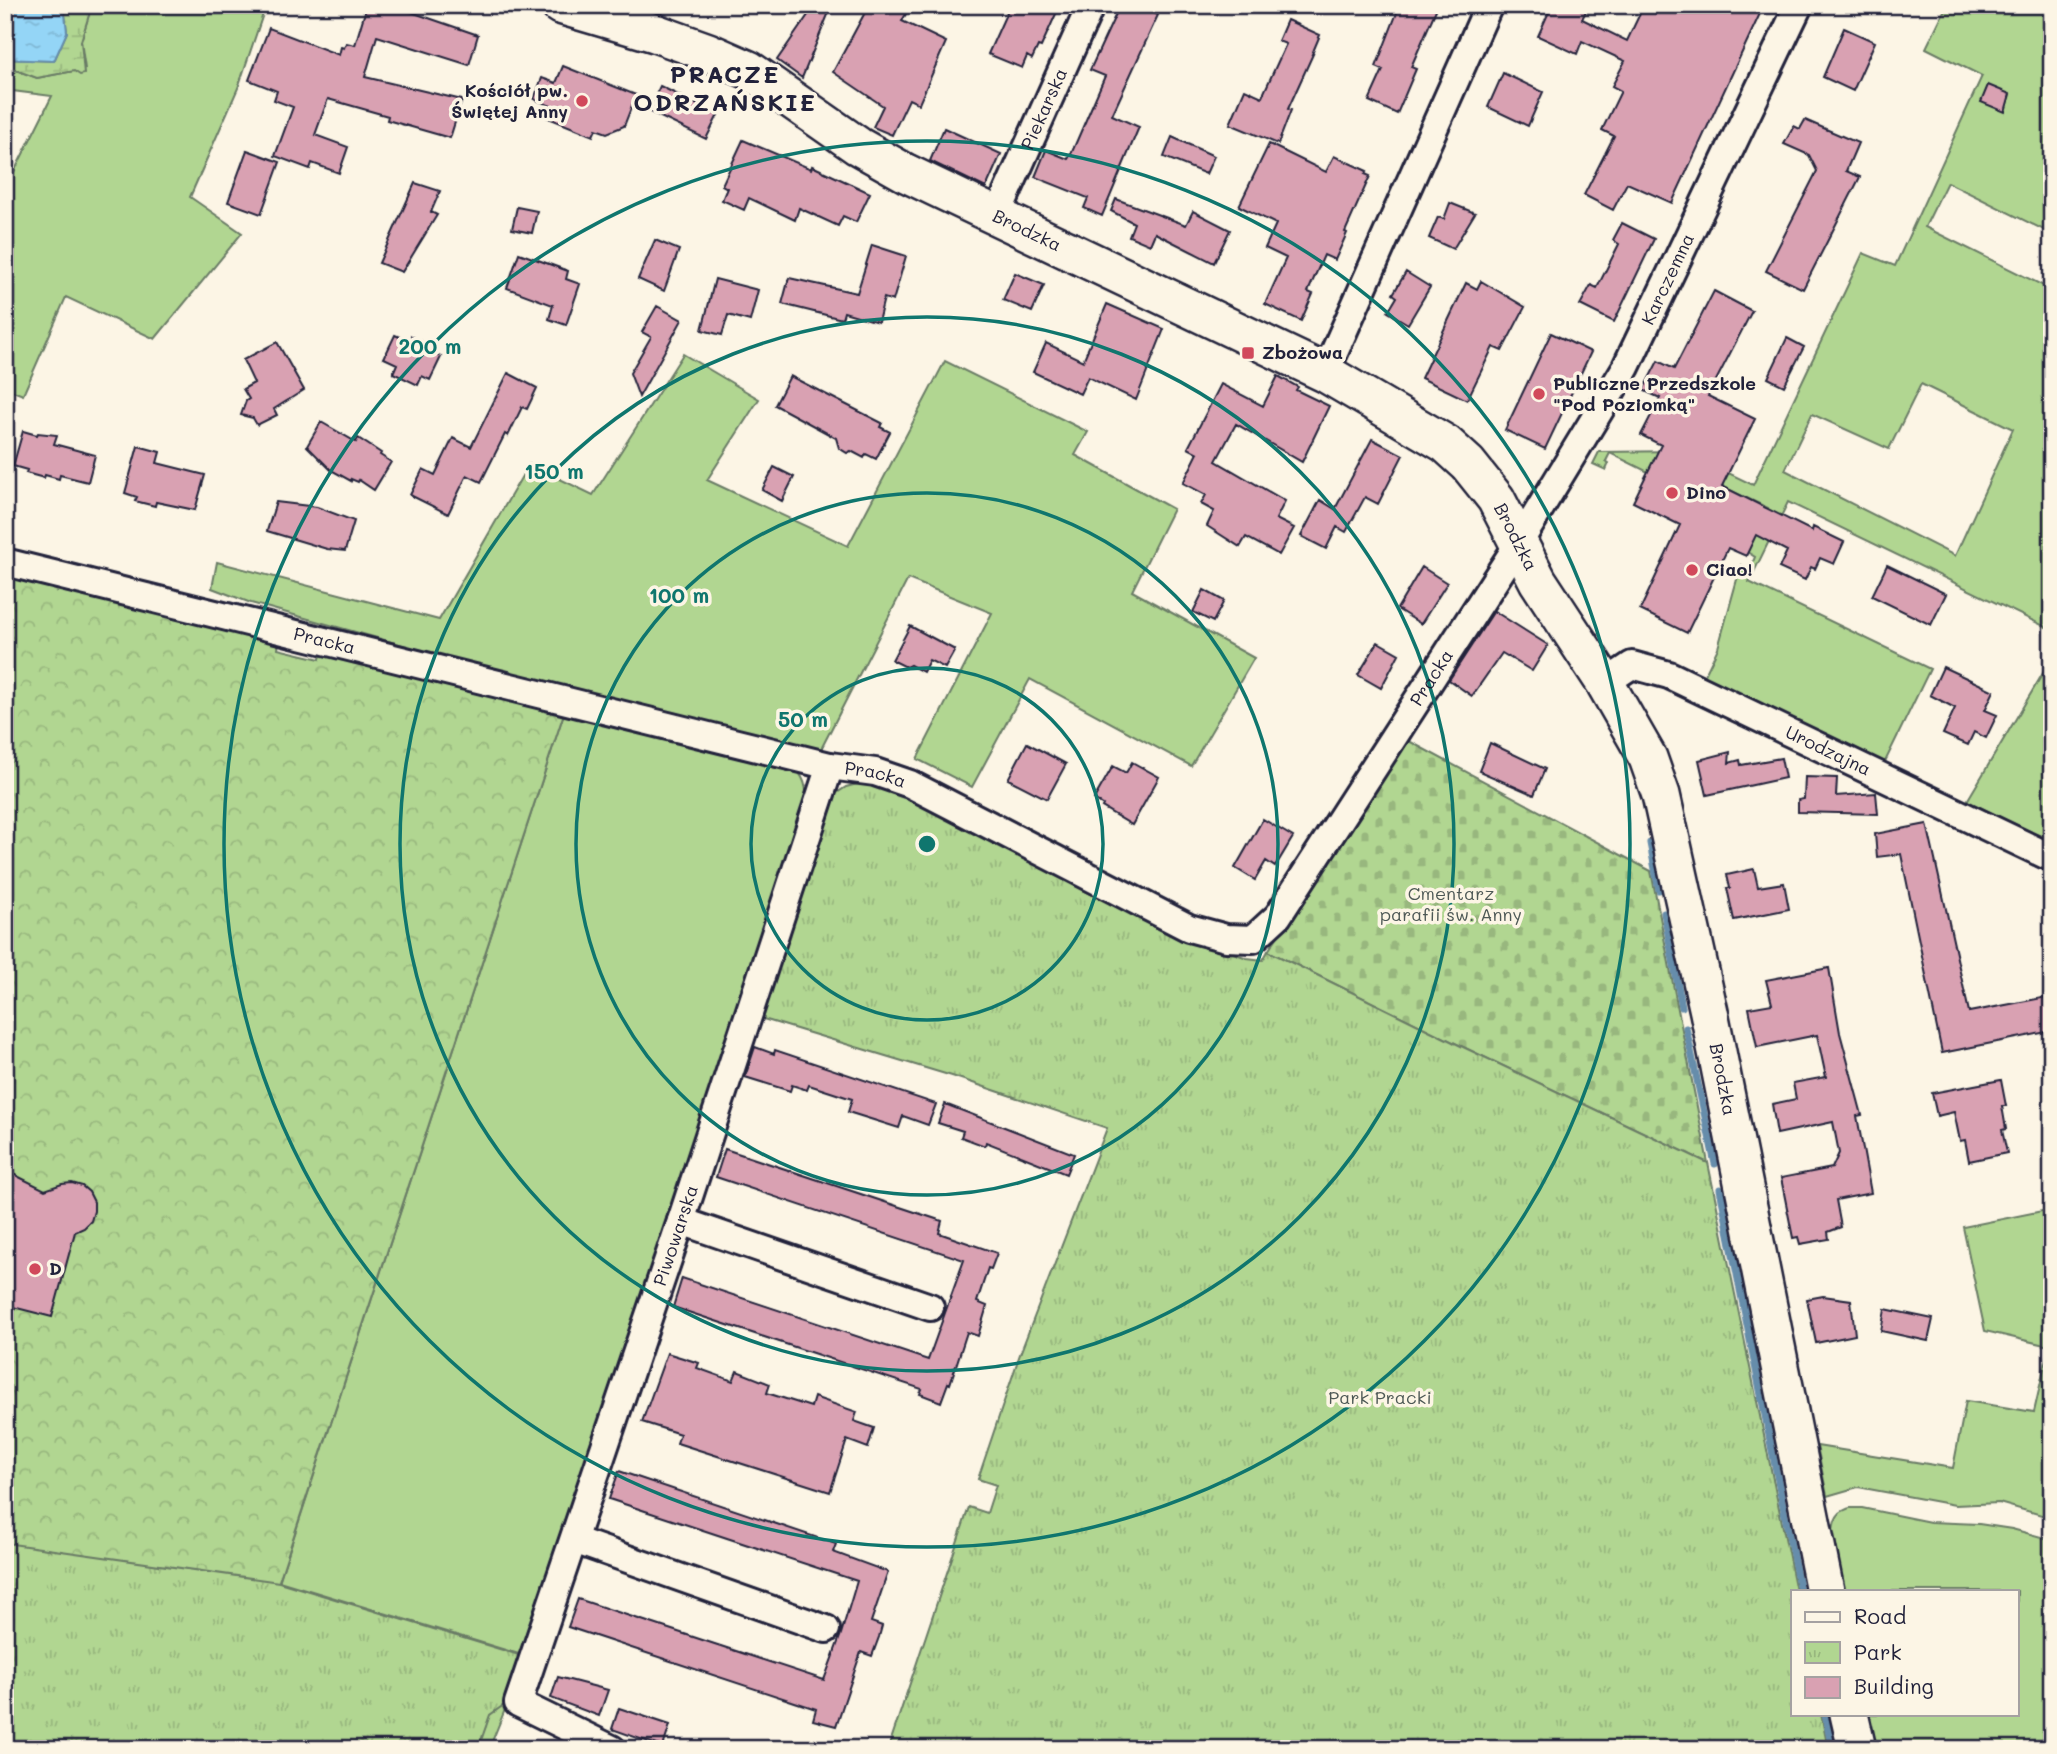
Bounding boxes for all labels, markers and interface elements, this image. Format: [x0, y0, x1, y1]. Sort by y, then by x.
district label: PRACZE ODRZAŃSKIE [633, 58, 817, 117]
street label: Piekarska [1015, 64, 1072, 153]
place label: Kościół pw. Świętej Anny [451, 78, 568, 123]
marker: Kościół pw. Świętej Anny [574, 93, 590, 109]
street label: Brodzka [989, 203, 1065, 256]
street label: Karczemna [1635, 229, 1699, 328]
text: 200 m [399, 332, 461, 359]
place label: Zbożowa [1262, 340, 1343, 364]
marker: Zbożowa [1240, 345, 1256, 361]
place label: Publiczne Przedszkole "Pod Poziomką" [1553, 371, 1756, 416]
marker: Publiczne Przedszkole "Pod Poziomką" [1531, 386, 1547, 402]
text: 150 m [524, 457, 584, 484]
place label: Dino [1686, 480, 1726, 504]
marker: Dino [1664, 485, 1680, 501]
street label: Brodzka [1489, 499, 1544, 575]
place label: Ciao! [1706, 557, 1752, 581]
marker: Ciao! [1684, 562, 1700, 578]
text: 100 m [649, 581, 709, 608]
street label: Pracka [291, 621, 358, 659]
street label: Pracka [1404, 645, 1458, 710]
text: 50 m [778, 705, 828, 732]
street label: Urodzajna [1782, 719, 1875, 781]
street label: Pracka [843, 755, 910, 793]
centre of rings [915, 832, 939, 856]
park label: Cmentarz parafii św. Anny [1380, 881, 1522, 926]
street label: Brodzka [1705, 1041, 1742, 1117]
street label: Piwowarska [647, 1182, 703, 1289]
place label: D [49, 1256, 62, 1280]
marker: D [27, 1261, 43, 1277]
park label: Park Pracki [1328, 1385, 1432, 1409]
legend [1791, 1590, 2018, 1716]
text: Road [1854, 1602, 1906, 1629]
text: Park [1854, 1638, 1902, 1665]
text: Building [1854, 1672, 1934, 1699]

